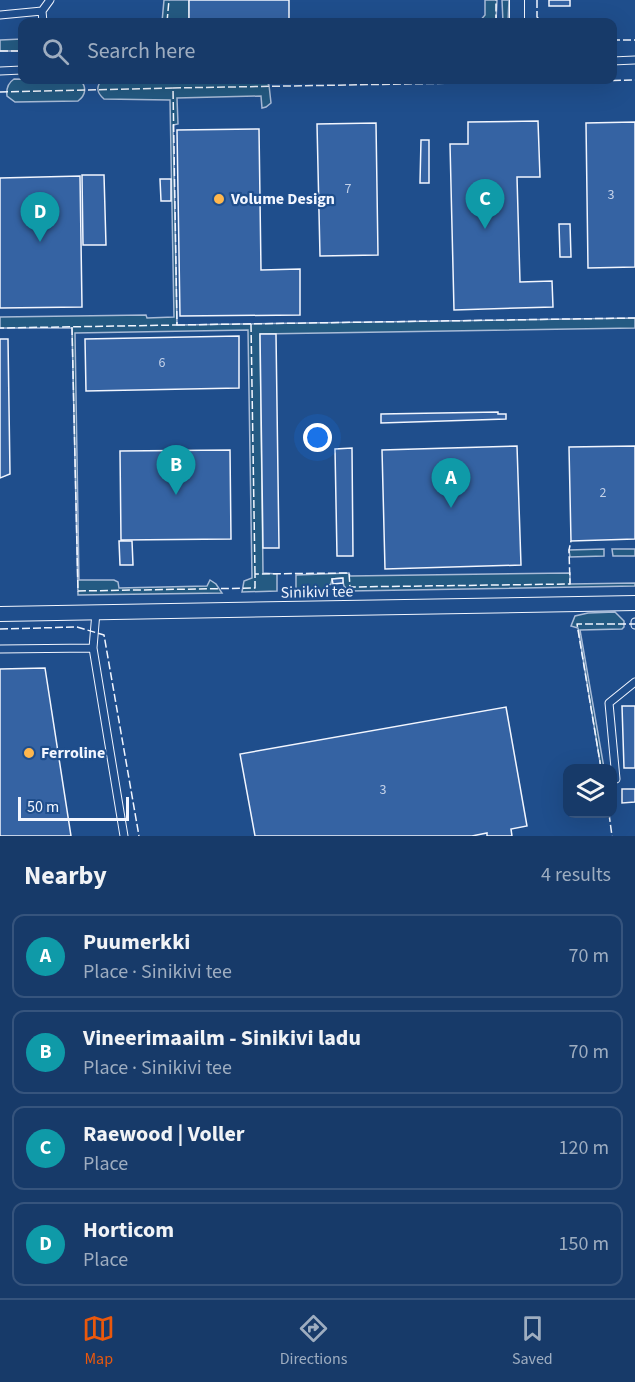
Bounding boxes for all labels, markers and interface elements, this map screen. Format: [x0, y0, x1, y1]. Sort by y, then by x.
search box [18, 18, 617, 84]
icon: search [39, 35, 72, 68]
text: Search here [87, 35, 195, 67]
house number: 7 [345, 179, 352, 199]
pin: C [466, 180, 504, 229]
house number: 3 [608, 185, 615, 205]
place label: Volume Design [230, 188, 335, 210]
pin: D [20, 192, 60, 242]
marker: Volume Design [212, 192, 226, 206]
house number: 6 [159, 353, 166, 373]
your location [303, 423, 332, 452]
pin: B [156, 446, 195, 495]
pin: A [432, 458, 470, 508]
house number: 2 [600, 483, 607, 503]
street label: Sinikivi tee [280, 580, 354, 604]
place label: Ferroline [41, 742, 105, 764]
marker: Ferroline [22, 746, 36, 760]
map controls [563, 764, 617, 818]
button: layers [563, 764, 617, 818]
house number: 3 [380, 780, 387, 800]
scale bar [18, 794, 129, 822]
text: 50 m [27, 796, 59, 818]
text: Nearby [24, 857, 107, 894]
text: 4 results [541, 861, 611, 889]
text: Puumerkki [83, 926, 190, 958]
text: A [40, 942, 51, 970]
text: 70 m [569, 942, 609, 970]
text: Place · Sinikivi tee [83, 958, 232, 986]
text: Vineerimaailm - Sinikivi ladu [83, 1022, 361, 1054]
text: B [39, 1038, 52, 1066]
text: 70 m [569, 1038, 609, 1066]
text: Place · Sinikivi tee [83, 1054, 232, 1082]
text: Raewood | Voller [83, 1118, 245, 1150]
text: C [40, 1134, 51, 1162]
text: 120 m [559, 1134, 609, 1162]
text: Place [83, 1150, 128, 1178]
text: Horticom [83, 1214, 174, 1246]
text: D [39, 1230, 52, 1258]
text: 150 m [559, 1230, 609, 1258]
text: Place [83, 1246, 128, 1274]
tab: Map [82, 1312, 115, 1370]
tab: Directions [280, 1312, 347, 1370]
tab: Saved [512, 1312, 553, 1370]

